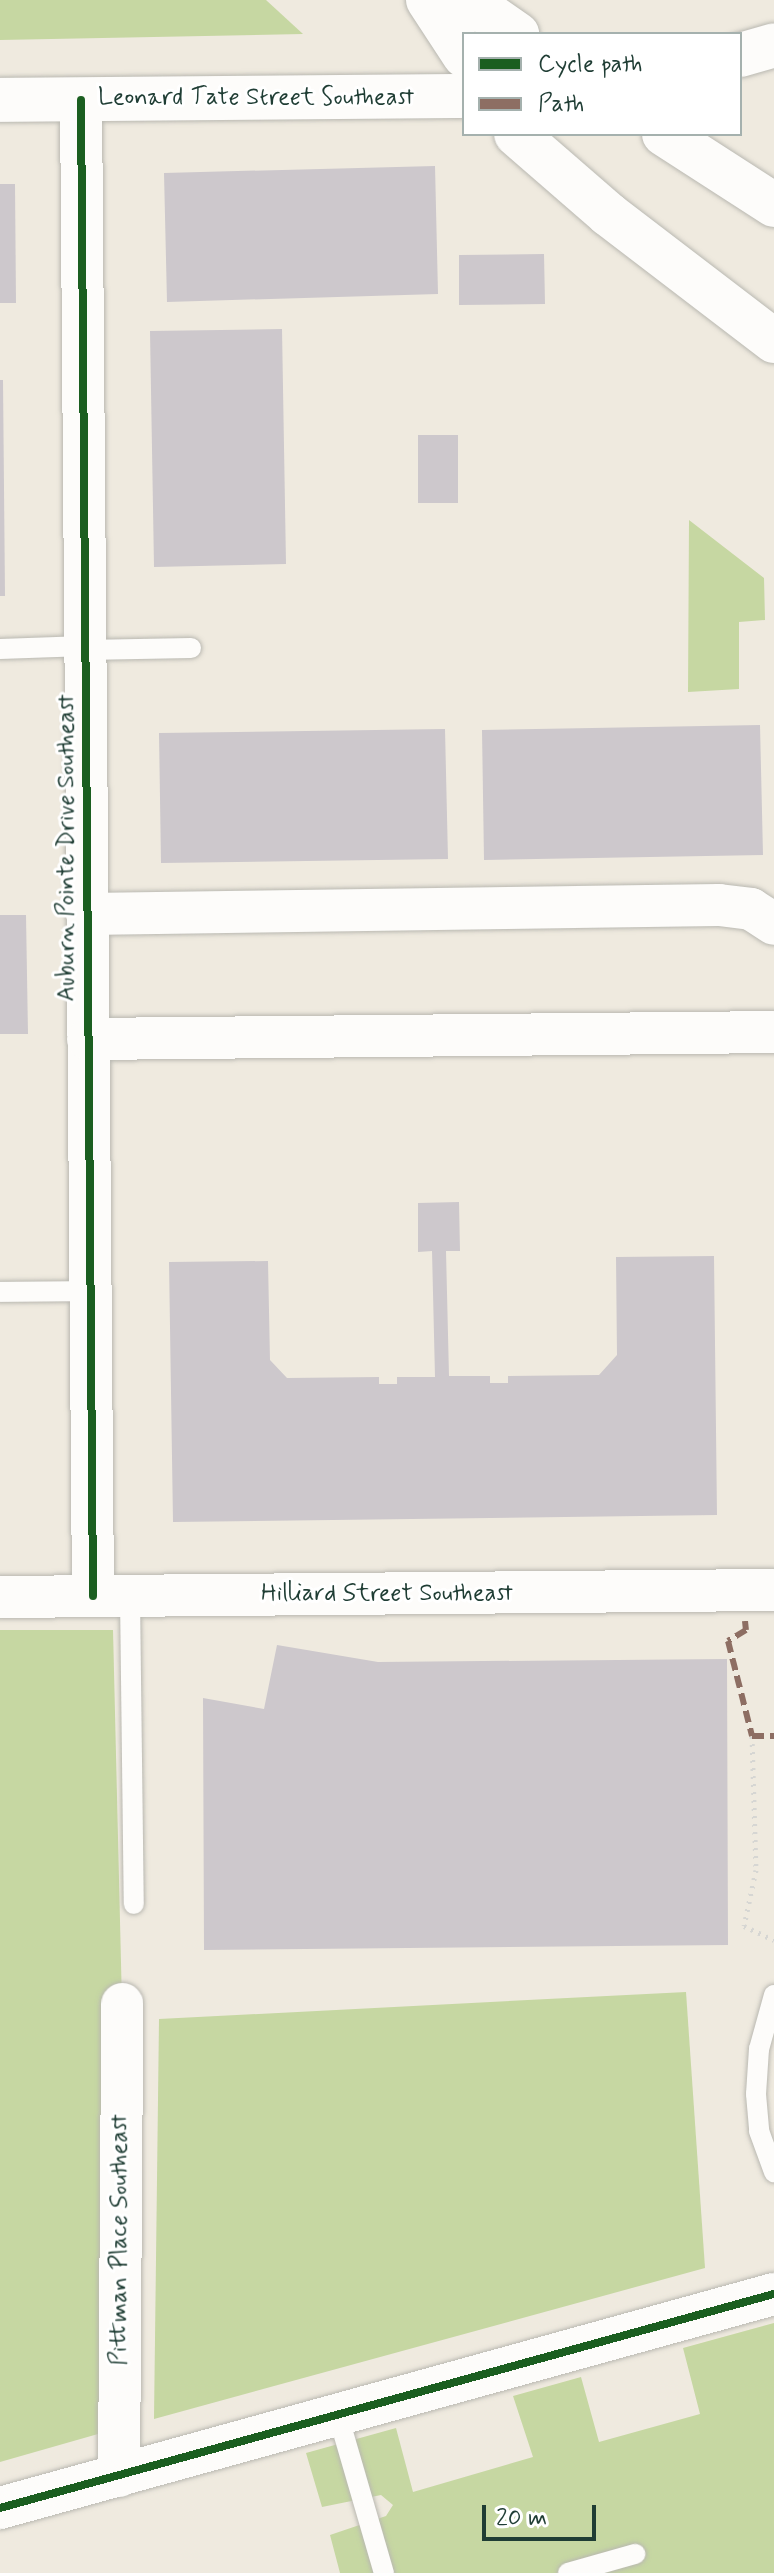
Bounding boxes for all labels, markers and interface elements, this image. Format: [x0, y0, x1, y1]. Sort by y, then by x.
legend [462, 32, 742, 136]
text: Cycle path [538, 49, 643, 80]
street label: Leonard Tate Street Southeast [102, 84, 410, 112]
text: Path [538, 89, 584, 120]
street label: Auburn Pointe Drive Southeast [53, 695, 81, 1001]
street label: Hilliard Street Southeast [262, 1580, 512, 1608]
street label: Pittman Place Southeast [106, 2117, 134, 2363]
scale bar [486, 2489, 600, 2539]
text: 20 m [496, 2503, 547, 2534]

